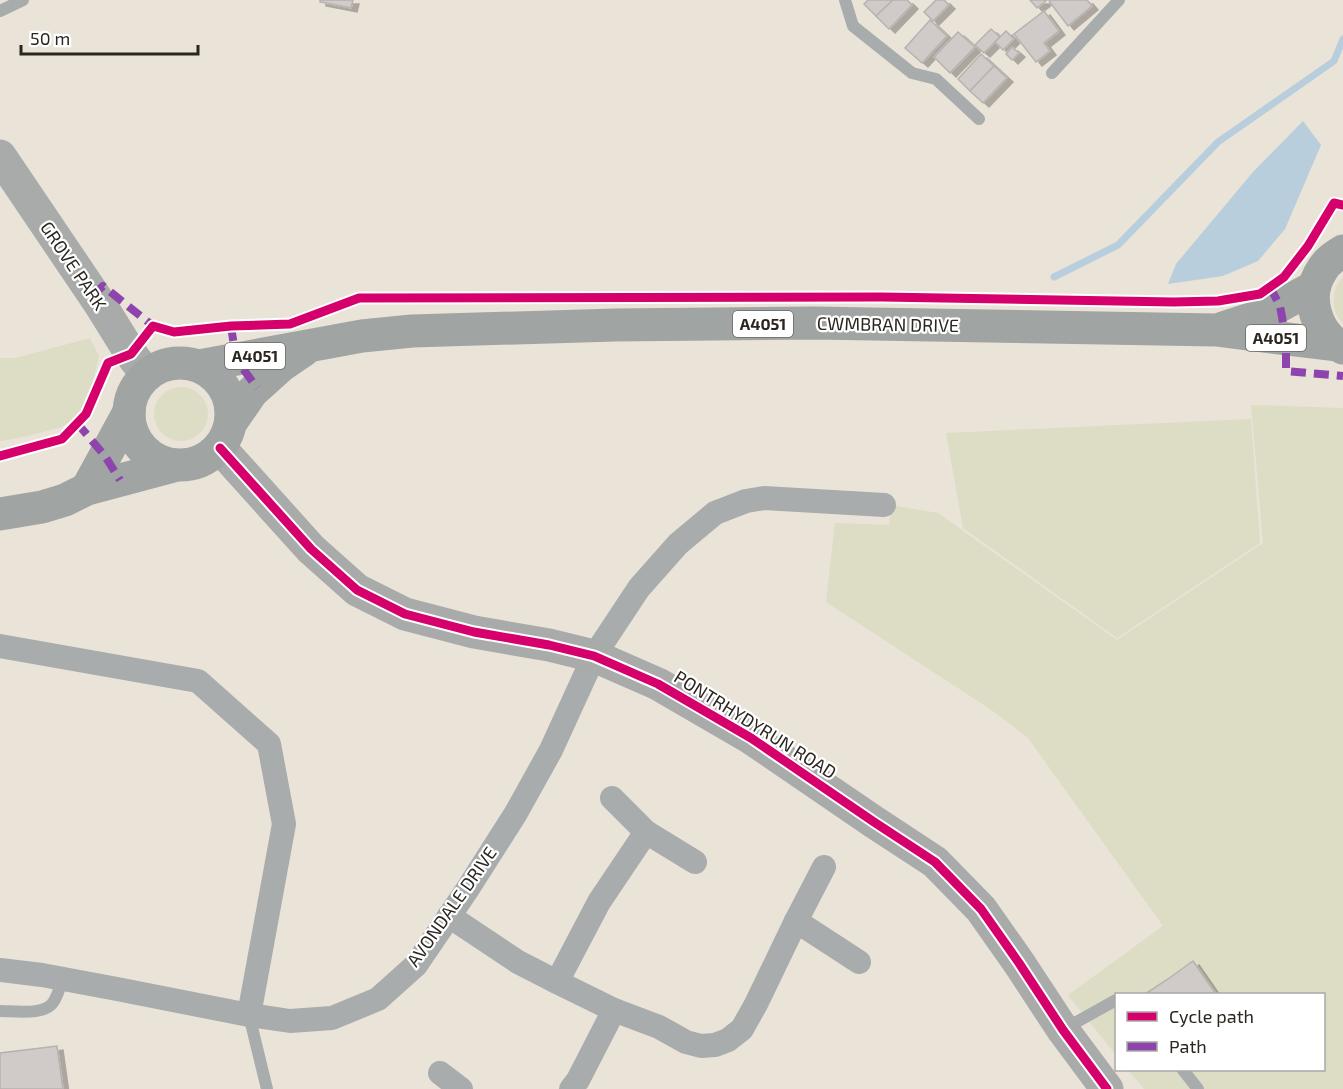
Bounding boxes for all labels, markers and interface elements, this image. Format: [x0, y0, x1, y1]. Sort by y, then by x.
scale bar [21, 18, 198, 56]
text: 50 m [30, 27, 70, 49]
street label: GROVE PARK [36, 217, 112, 314]
road number: A4051 [733, 311, 793, 337]
street label: CWMBRAN DRIVE [817, 312, 959, 336]
road number: A4051 [1246, 325, 1306, 351]
road number: A4051 [225, 343, 285, 369]
street label: PONTRHYDYRUN ROAD [670, 665, 841, 783]
street label: AVONDALE DRIVE [402, 842, 501, 971]
legend [1115, 993, 1325, 1071]
text: Cycle path [1169, 1005, 1254, 1027]
text: Path [1169, 1035, 1207, 1057]

